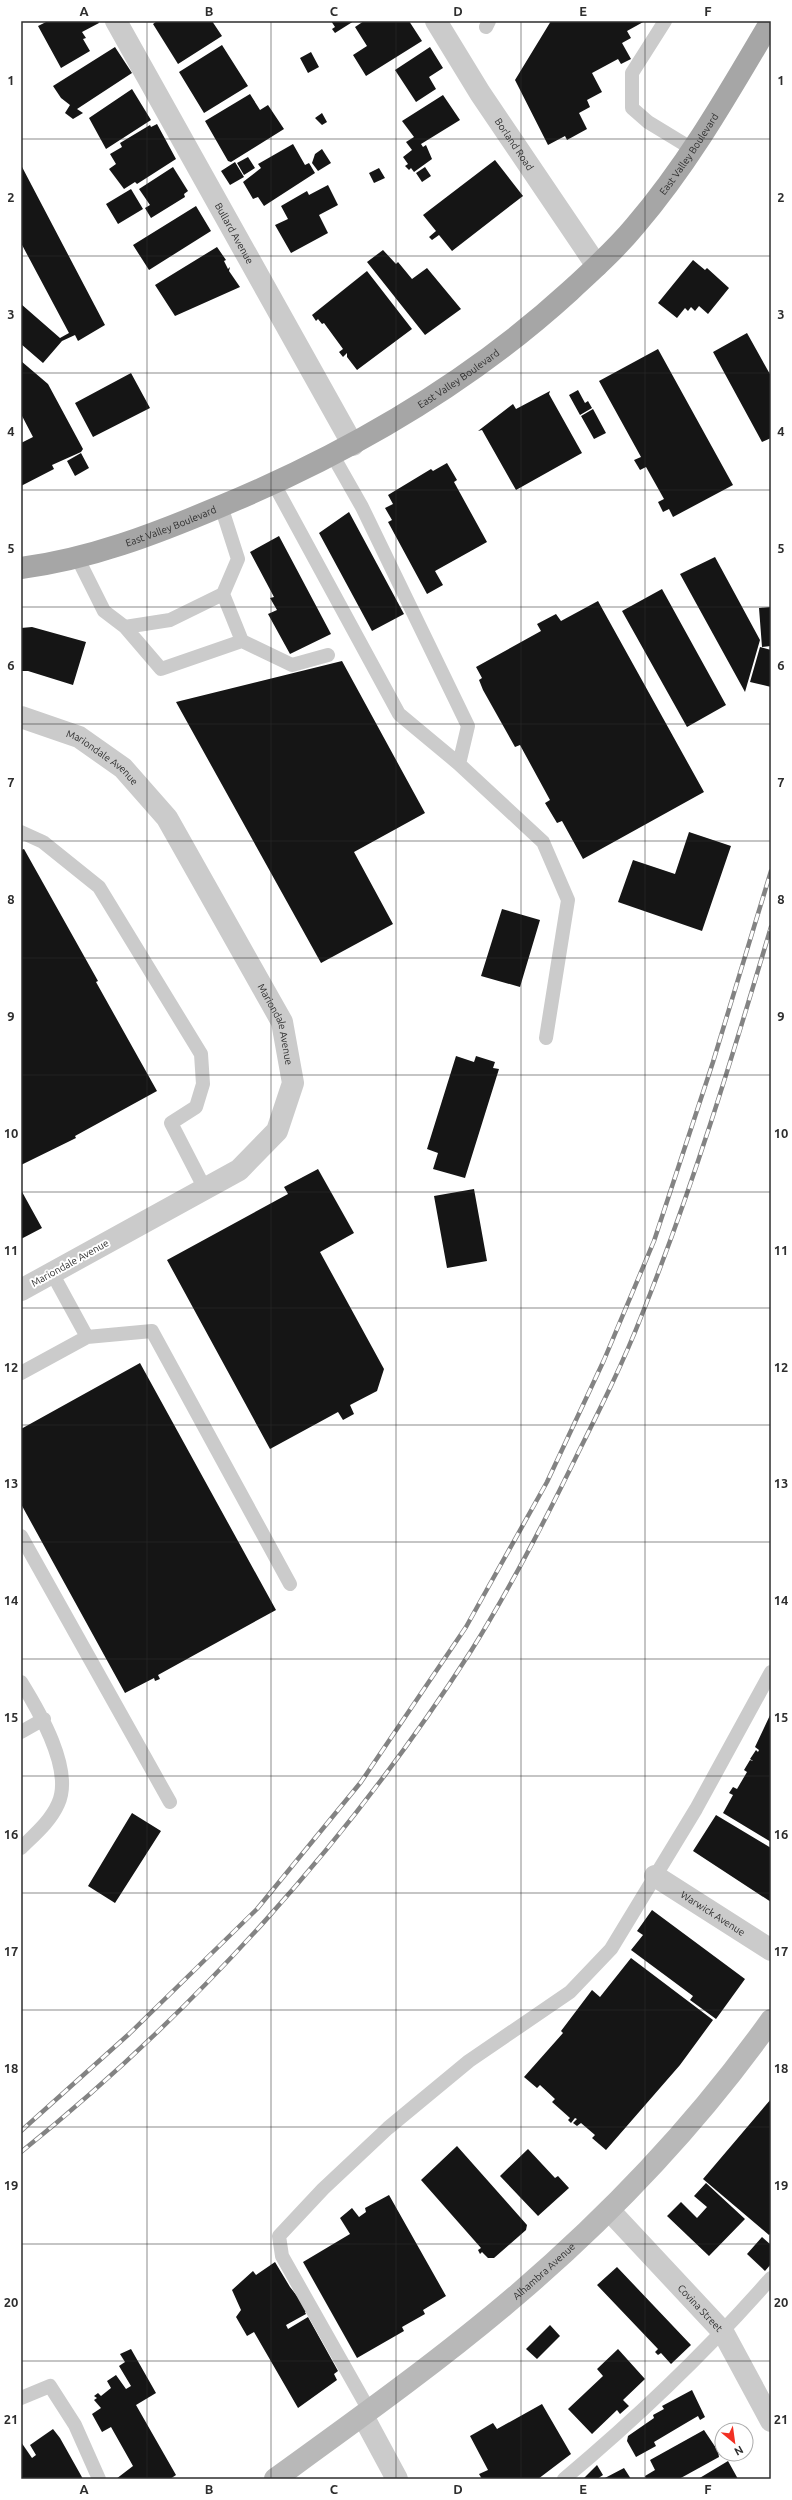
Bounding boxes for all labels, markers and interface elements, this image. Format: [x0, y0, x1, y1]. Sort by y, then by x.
text: A [79, 4, 89, 18]
text: B [205, 4, 214, 18]
text: C [330, 4, 339, 18]
text: D [453, 4, 463, 18]
text: E [579, 4, 587, 18]
text: F [704, 4, 712, 18]
text: 1 [7, 73, 15, 87]
text: 1 [777, 73, 785, 87]
street label: East Valley Boulevard [657, 111, 720, 197]
street label: Borland Road [493, 116, 536, 172]
text: 2 [7, 190, 15, 204]
text: 2 [777, 190, 785, 204]
street label: Bullard Avenue [213, 201, 256, 266]
text: 3 [7, 307, 15, 321]
text: 3 [777, 307, 785, 321]
street label: East Valley Boulevard [415, 346, 501, 410]
text: 4 [7, 424, 15, 438]
text: 4 [777, 424, 785, 438]
street label: East Valley Boulevard [124, 503, 218, 548]
text: 5 [7, 541, 15, 555]
text: 5 [777, 541, 785, 555]
text: 6 [7, 658, 15, 672]
text: 6 [777, 658, 785, 672]
street label: Mariondale Avenue [65, 728, 141, 787]
text: 7 [7, 775, 15, 789]
text: 7 [777, 775, 785, 789]
text: 8 [7, 892, 15, 906]
text: 8 [777, 892, 785, 906]
street label: Mariondale Avenue [256, 982, 295, 1066]
text: 9 [7, 1009, 15, 1023]
text: 9 [777, 1009, 785, 1023]
text: 10 [4, 1126, 18, 1140]
text: 10 [774, 1126, 788, 1140]
street label: Mariondale Avenue [29, 1237, 111, 1289]
text: 11 [4, 1243, 18, 1257]
text: 11 [774, 1243, 788, 1257]
text: 12 [4, 1360, 18, 1374]
text: 12 [774, 1360, 788, 1374]
text: 13 [4, 1476, 18, 1490]
text: 13 [774, 1476, 788, 1490]
text: 14 [4, 1593, 18, 1607]
text: 14 [774, 1593, 788, 1607]
text: 15 [4, 1710, 18, 1724]
text: 15 [774, 1710, 788, 1724]
text: 16 [4, 1827, 18, 1841]
text: 16 [774, 1827, 788, 1841]
street label: Warwick Avenue [679, 1889, 747, 1938]
text: 17 [4, 1944, 18, 1958]
text: 17 [774, 1944, 788, 1958]
text: 18 [4, 2061, 18, 2075]
text: 18 [774, 2061, 788, 2075]
text: 19 [4, 2178, 18, 2192]
text: 19 [774, 2178, 788, 2192]
street label: Alhambra Avenue [510, 2240, 577, 2301]
street label: Covina Street [676, 2282, 725, 2334]
text: 20 [4, 2295, 18, 2309]
text: 20 [774, 2295, 788, 2309]
text: 21 [4, 2412, 18, 2426]
text: 21 [774, 2412, 788, 2426]
north arrow [714, 2422, 754, 2462]
text: N [732, 2444, 745, 2458]
text: A [79, 2482, 89, 2496]
text: B [205, 2482, 214, 2496]
text: C [330, 2482, 339, 2496]
text: D [453, 2482, 463, 2496]
text: E [579, 2482, 587, 2496]
text: F [704, 2482, 712, 2496]

